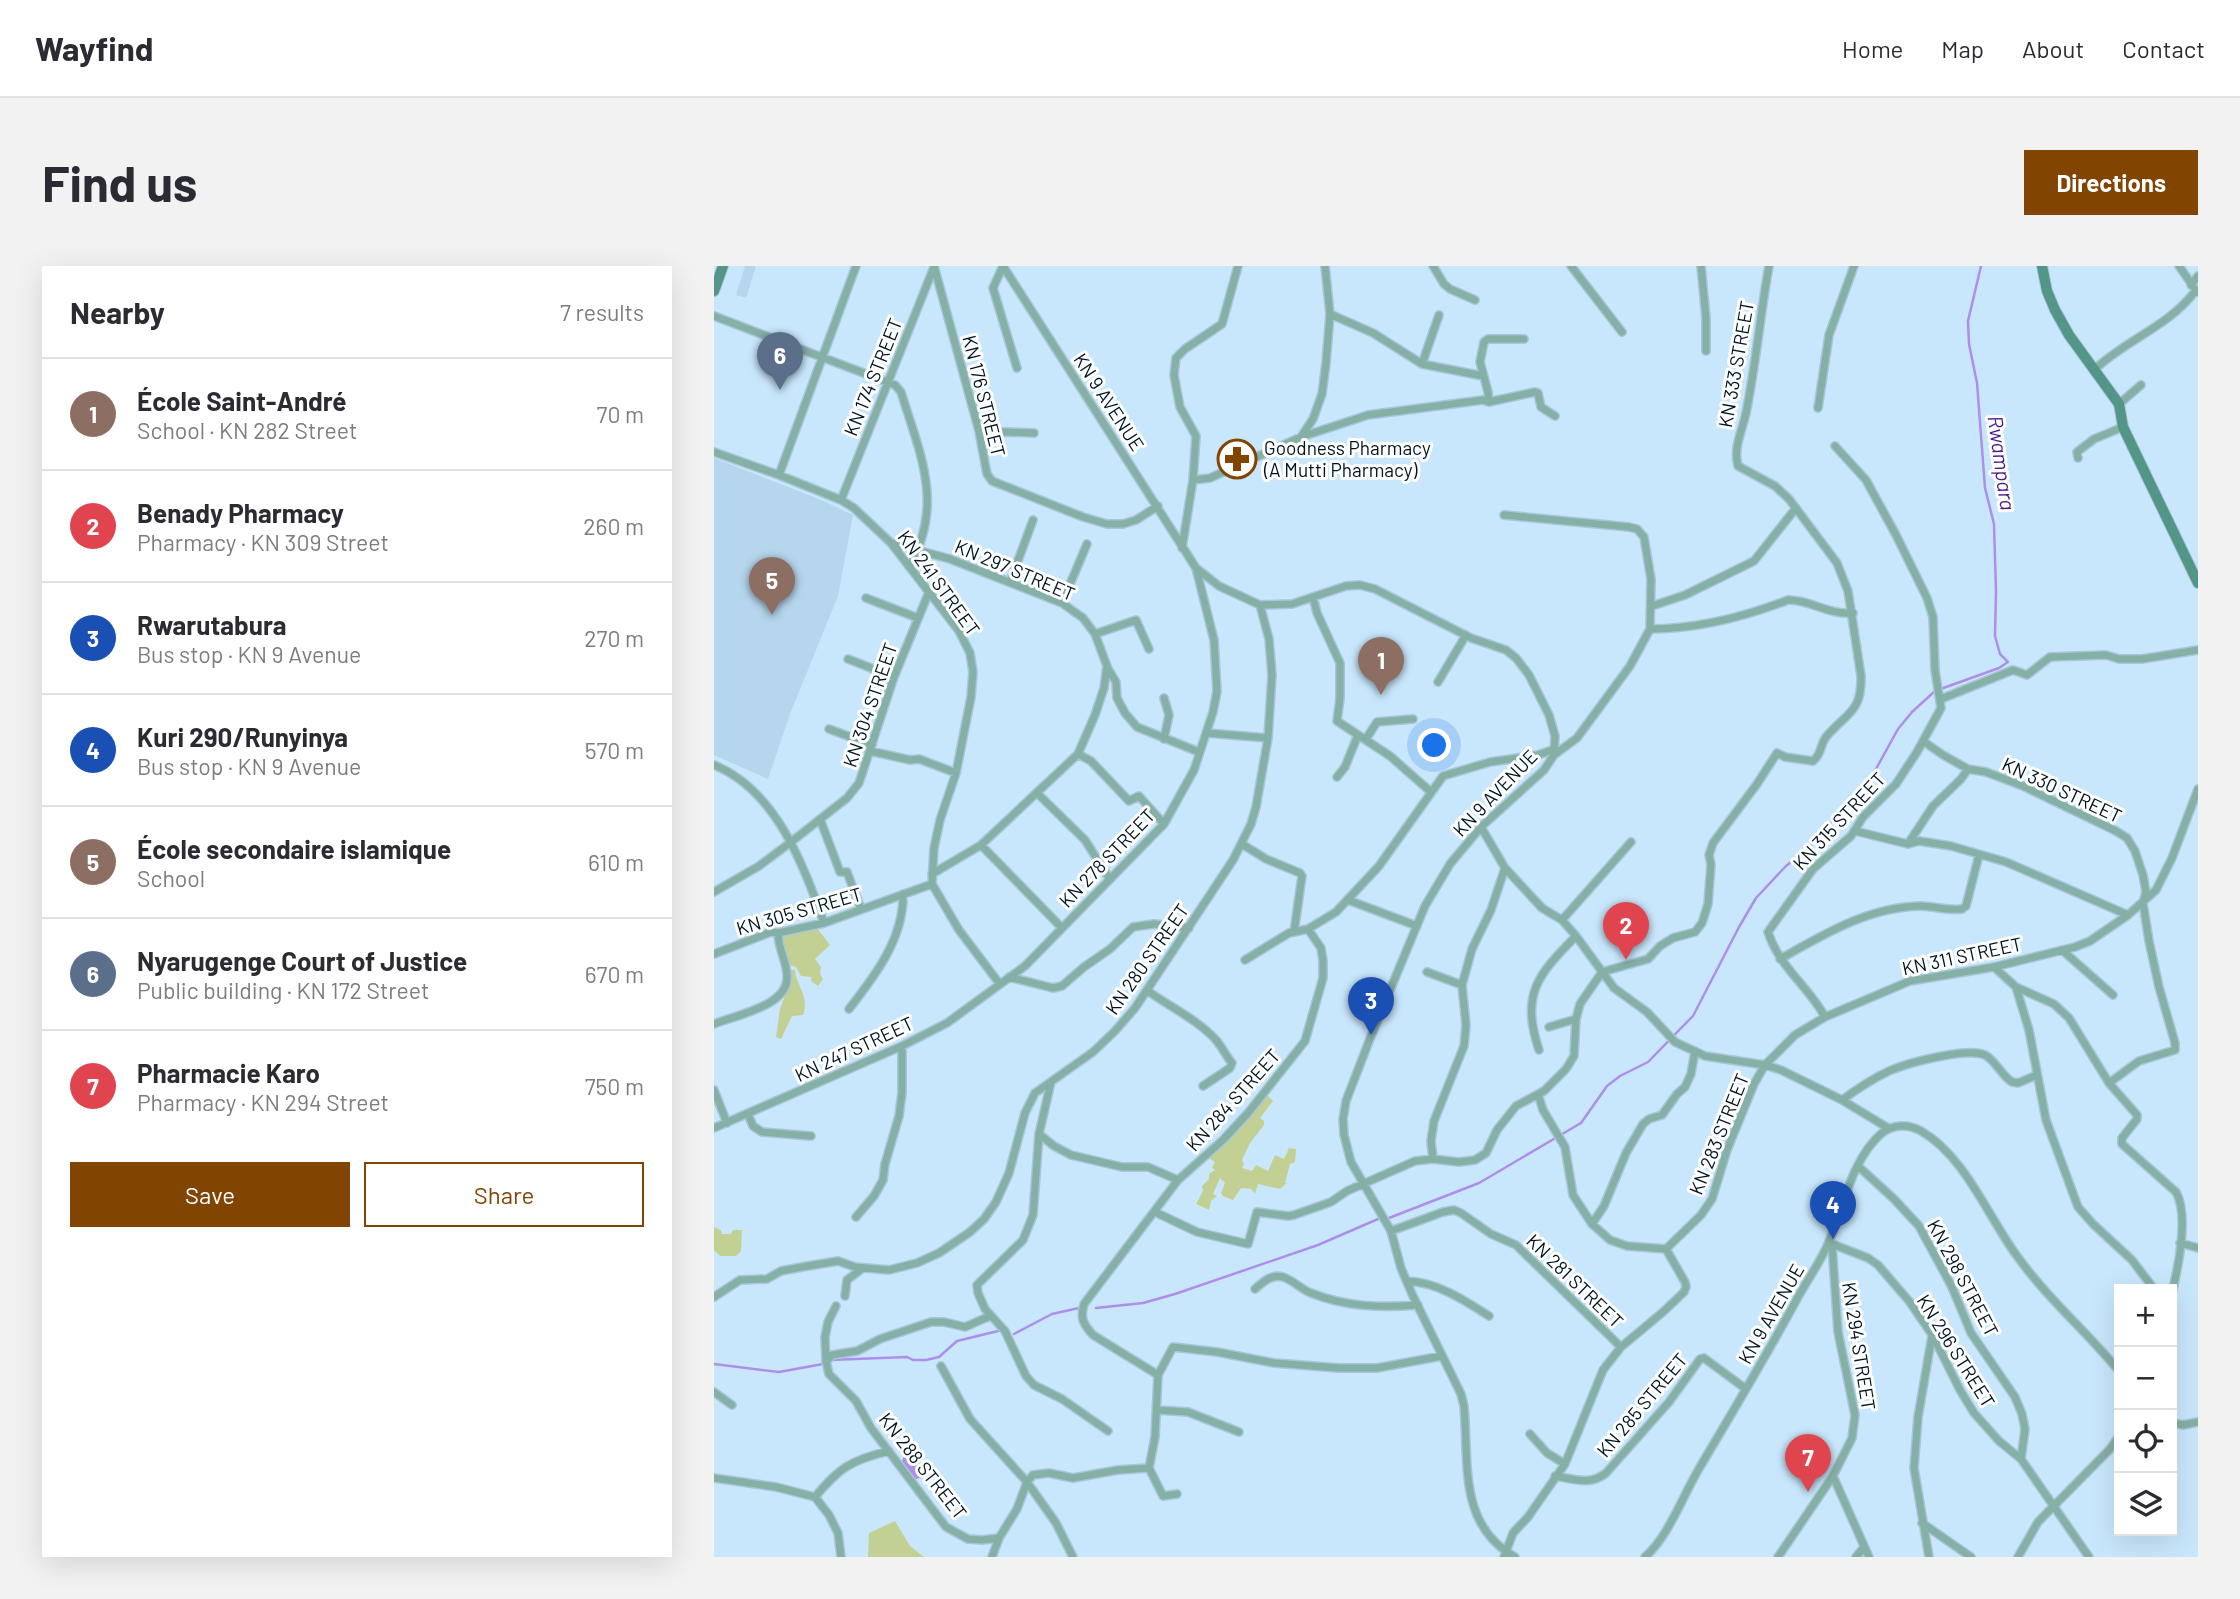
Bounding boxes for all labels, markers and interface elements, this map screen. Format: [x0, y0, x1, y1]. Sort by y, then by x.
text: Wayfind [35, 28, 153, 68]
text: Home [1842, 34, 1903, 63]
text: Map [1941, 34, 1984, 63]
text: About [2022, 34, 2084, 63]
text: Contact [2122, 34, 2205, 63]
button: Directions [2024, 150, 2198, 215]
text: Find us [42, 153, 197, 212]
text: Nearby [70, 294, 165, 330]
text: 7 results [560, 298, 644, 326]
street label: KN 333 STREET [1713, 299, 1758, 429]
street label: KN 174 STREET [838, 315, 907, 439]
pin: 6 [757, 332, 803, 390]
street label: KN 176 STREET [958, 333, 1011, 459]
street label: KN 9 AVENUE [1069, 349, 1149, 455]
text: École Saint-André [137, 385, 347, 416]
text: 1 [89, 400, 97, 428]
text: 70 m [597, 400, 644, 428]
water label: Rwampara [1983, 414, 2021, 512]
text: School · KN 282 Street [137, 416, 357, 444]
place label: Goodness Pharmacy (A Mutti Pharmacy) [1263, 436, 1431, 481]
pharmacy icon: Goodness Pharmacy (A Mutti Pharmacy) [1216, 438, 1258, 480]
text: Benady Pharmacy [137, 497, 344, 528]
text: 2 [87, 512, 99, 540]
text: 260 m [583, 512, 644, 540]
street label: KN 241 STREET [893, 526, 985, 640]
text: Pharmacy · KN 309 Street [137, 528, 389, 556]
street label: KN 297 STREET [952, 534, 1079, 605]
pin: 5 [749, 557, 795, 615]
text: Rwarutabura [137, 609, 287, 640]
text: 3 [87, 624, 99, 652]
text: 270 m [584, 624, 644, 652]
pin: 1 [1358, 637, 1404, 695]
text: Bus stop · KN 9 Avenue [137, 640, 361, 668]
street label: KN 304 STREET [837, 640, 902, 770]
text: Kuri 290/Runyinya [137, 721, 348, 752]
your location [1417, 728, 1451, 762]
text: 4 [86, 736, 100, 764]
text: 570 m [585, 736, 644, 764]
street label: KN 9 AVENUE [1448, 745, 1542, 841]
text: Bus stop · KN 9 Avenue [137, 752, 361, 780]
street label: KN 330 STREET [1999, 752, 2126, 827]
street label: KN 315 STREET [1788, 767, 1890, 874]
street label: KN 278 STREET [1054, 804, 1159, 912]
text: École secondaire islamique [137, 833, 451, 864]
text: 5 [87, 848, 99, 876]
text: 610 m [588, 848, 644, 876]
text: School [137, 864, 205, 892]
street label: KN 305 STREET [734, 882, 864, 939]
street label: KN 280 STREET [1100, 899, 1193, 1018]
pin: 2 [1603, 902, 1649, 960]
street label: KN 311 STREET [1900, 932, 2024, 979]
text: Nyarugenge Court of Justice [137, 945, 467, 976]
text: 6 [87, 960, 99, 988]
text: 670 m [585, 960, 644, 988]
text: Public building · KN 172 Street [137, 976, 429, 1004]
pin: 3 [1348, 977, 1394, 1035]
street label: KN 247 STREET [791, 1011, 917, 1086]
street label: KN 284 STREET [1181, 1044, 1285, 1155]
text: Pharmacie Karo [137, 1057, 320, 1088]
street label: KN 283 STREET [1684, 1070, 1753, 1198]
text: 7 [87, 1072, 99, 1100]
text: 750 m [585, 1072, 644, 1100]
text: Pharmacy · KN 294 Street [137, 1088, 389, 1116]
button: Save [70, 1162, 350, 1227]
button: Share [364, 1162, 644, 1227]
pin: 4 [1810, 1181, 1856, 1239]
street label: KN 298 STREET [1923, 1215, 2004, 1340]
street label: KN 281 STREET [1522, 1229, 1628, 1332]
street label: KN 9 AVENUE [1733, 1260, 1808, 1368]
street label: KN 294 STREET [1838, 1280, 1881, 1412]
map controls [2114, 1284, 2177, 1536]
button: + [2114, 1284, 2177, 1347]
street label: KN 296 STREET [1913, 1290, 2000, 1411]
button: − [2114, 1347, 2177, 1410]
street label: KN 285 STREET [1591, 1348, 1692, 1461]
street label: KN 288 STREET [875, 1408, 972, 1524]
button: locate [2114, 1410, 2177, 1473]
pin: 7 [1785, 1434, 1831, 1492]
button: layers [2114, 1473, 2177, 1536]

